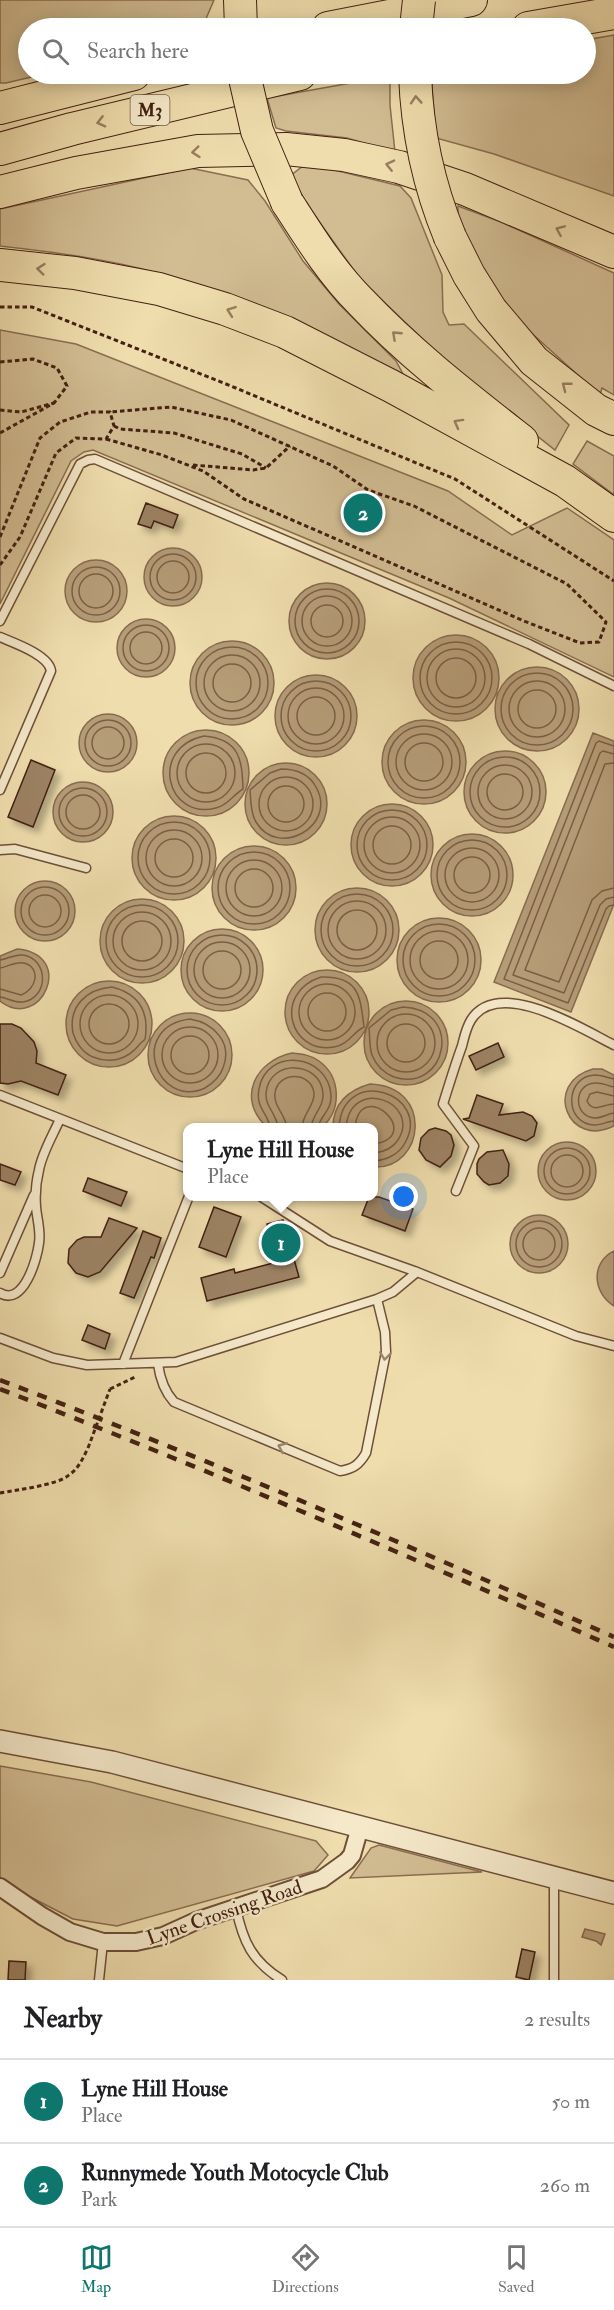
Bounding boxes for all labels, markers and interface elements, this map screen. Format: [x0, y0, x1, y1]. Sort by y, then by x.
search box [18, 18, 596, 84]
icon: search [39, 35, 72, 68]
text: Search here [87, 37, 189, 65]
road number: M3 [130, 95, 170, 125]
one-way arrow [410, 95, 423, 104]
one-way arrow [96, 114, 106, 127]
one-way arrow [192, 145, 201, 157]
one-way arrow [385, 159, 395, 172]
one-way arrow [555, 225, 566, 237]
one-way arrow [36, 263, 45, 276]
one-way arrow [226, 306, 237, 319]
one-way arrow [392, 331, 403, 342]
one-way arrow [562, 383, 573, 394]
one-way arrow [454, 419, 464, 430]
pin: 2 [344, 490, 382, 536]
popup [183, 1123, 378, 1201]
text: Lyne Hill House [207, 1136, 354, 1164]
text: Place [207, 1164, 249, 1189]
your location [389, 1182, 418, 1211]
pin: 1 [262, 1220, 300, 1266]
one-way arrow [379, 1351, 391, 1361]
one-way arrow [278, 1442, 289, 1454]
street label: Lyne Crossing Road [143, 1874, 305, 1951]
text: Nearby [24, 2003, 102, 2035]
text: 2 results [524, 2007, 590, 2032]
text: Lyne Hill House [81, 2075, 228, 2103]
text: 1 [40, 2089, 47, 2114]
text: 50 m [551, 2089, 590, 2114]
text: Place [81, 2103, 122, 2128]
text: Runnymede Youth Motocycle Club [81, 2159, 389, 2187]
text: 2 [38, 2173, 49, 2198]
text: 260 m [540, 2173, 590, 2198]
text: Park [81, 2187, 117, 2212]
tab: Map [80, 2241, 113, 2297]
tab: Directions [272, 2241, 339, 2297]
tab: Saved [498, 2241, 534, 2297]

